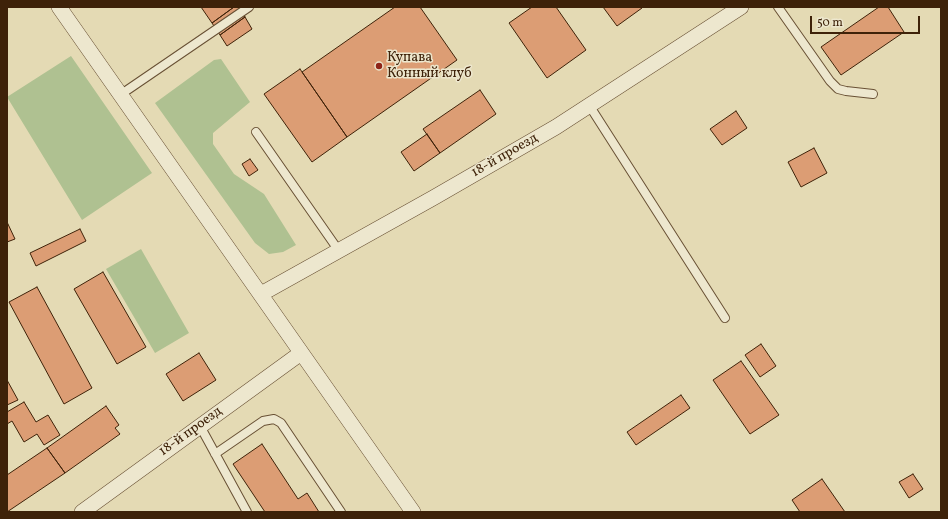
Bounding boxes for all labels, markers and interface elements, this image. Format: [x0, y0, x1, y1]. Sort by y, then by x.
scale bar [812, 8, 922, 34]
text: 50 m [817, 15, 843, 31]
place label: Купава Конный клуб [387, 50, 472, 82]
marker: Купава Конный клуб [374, 61, 384, 71]
street label: 18-й проезд [469, 130, 541, 182]
street label: 18-й проезд [156, 403, 226, 461]

